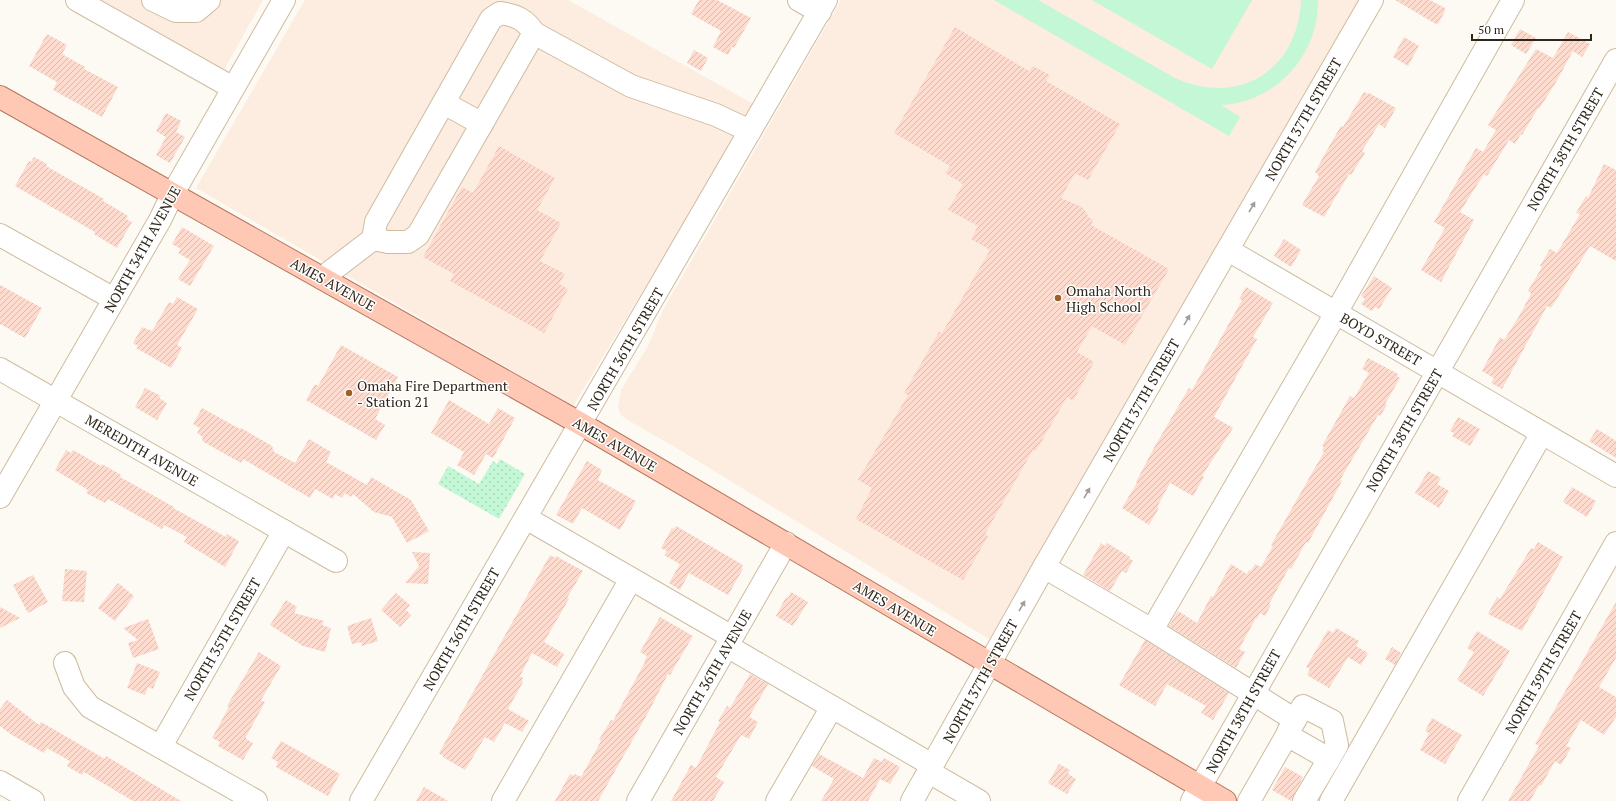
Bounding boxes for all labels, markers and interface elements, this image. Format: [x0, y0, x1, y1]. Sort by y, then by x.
scale bar [1472, 16, 1591, 42]
text: 50 m [1478, 22, 1505, 37]
street label: NORTH 37TH STREET [1260, 54, 1346, 184]
street label: NORTH 38TH STREET [1522, 84, 1608, 214]
street label: NORTH 34TH AVENUE [99, 182, 185, 316]
one-way arrow [1249, 201, 1256, 213]
street label: AMES AVENUE [287, 253, 379, 315]
place label: Omaha North High School [1066, 281, 1151, 316]
street label: NORTH 36TH STREET [582, 284, 668, 414]
marker: Omaha North High School [1053, 293, 1063, 303]
street label: BOYD STREET [1337, 308, 1425, 370]
one-way arrow [1184, 314, 1191, 326]
street label: NORTH 37TH STREET [1098, 335, 1184, 465]
street label: NORTH 38TH STREET [1361, 365, 1447, 495]
place label: Omaha Fire Department - Station 21 [357, 376, 509, 411]
marker: Omaha Fire Department - Station 21 [344, 388, 354, 398]
street label: MEREDITH AVENUE [82, 410, 202, 490]
street label: AMES AVENUE [569, 412, 661, 476]
one-way arrow [1084, 487, 1091, 499]
street label: NORTH 36TH STREET [418, 564, 504, 694]
street label: NORTH 35TH STREET [179, 574, 265, 704]
street label: AMES AVENUE [850, 576, 940, 640]
one-way arrow [1019, 600, 1026, 612]
street label: NORTH 36TH AVENUE [668, 606, 756, 738]
street label: NORTH 39TH STREET [1500, 607, 1586, 737]
street label: NORTH 37TH STREET [938, 616, 1022, 746]
street label: NORTH 38TH STREET [1201, 646, 1285, 776]

